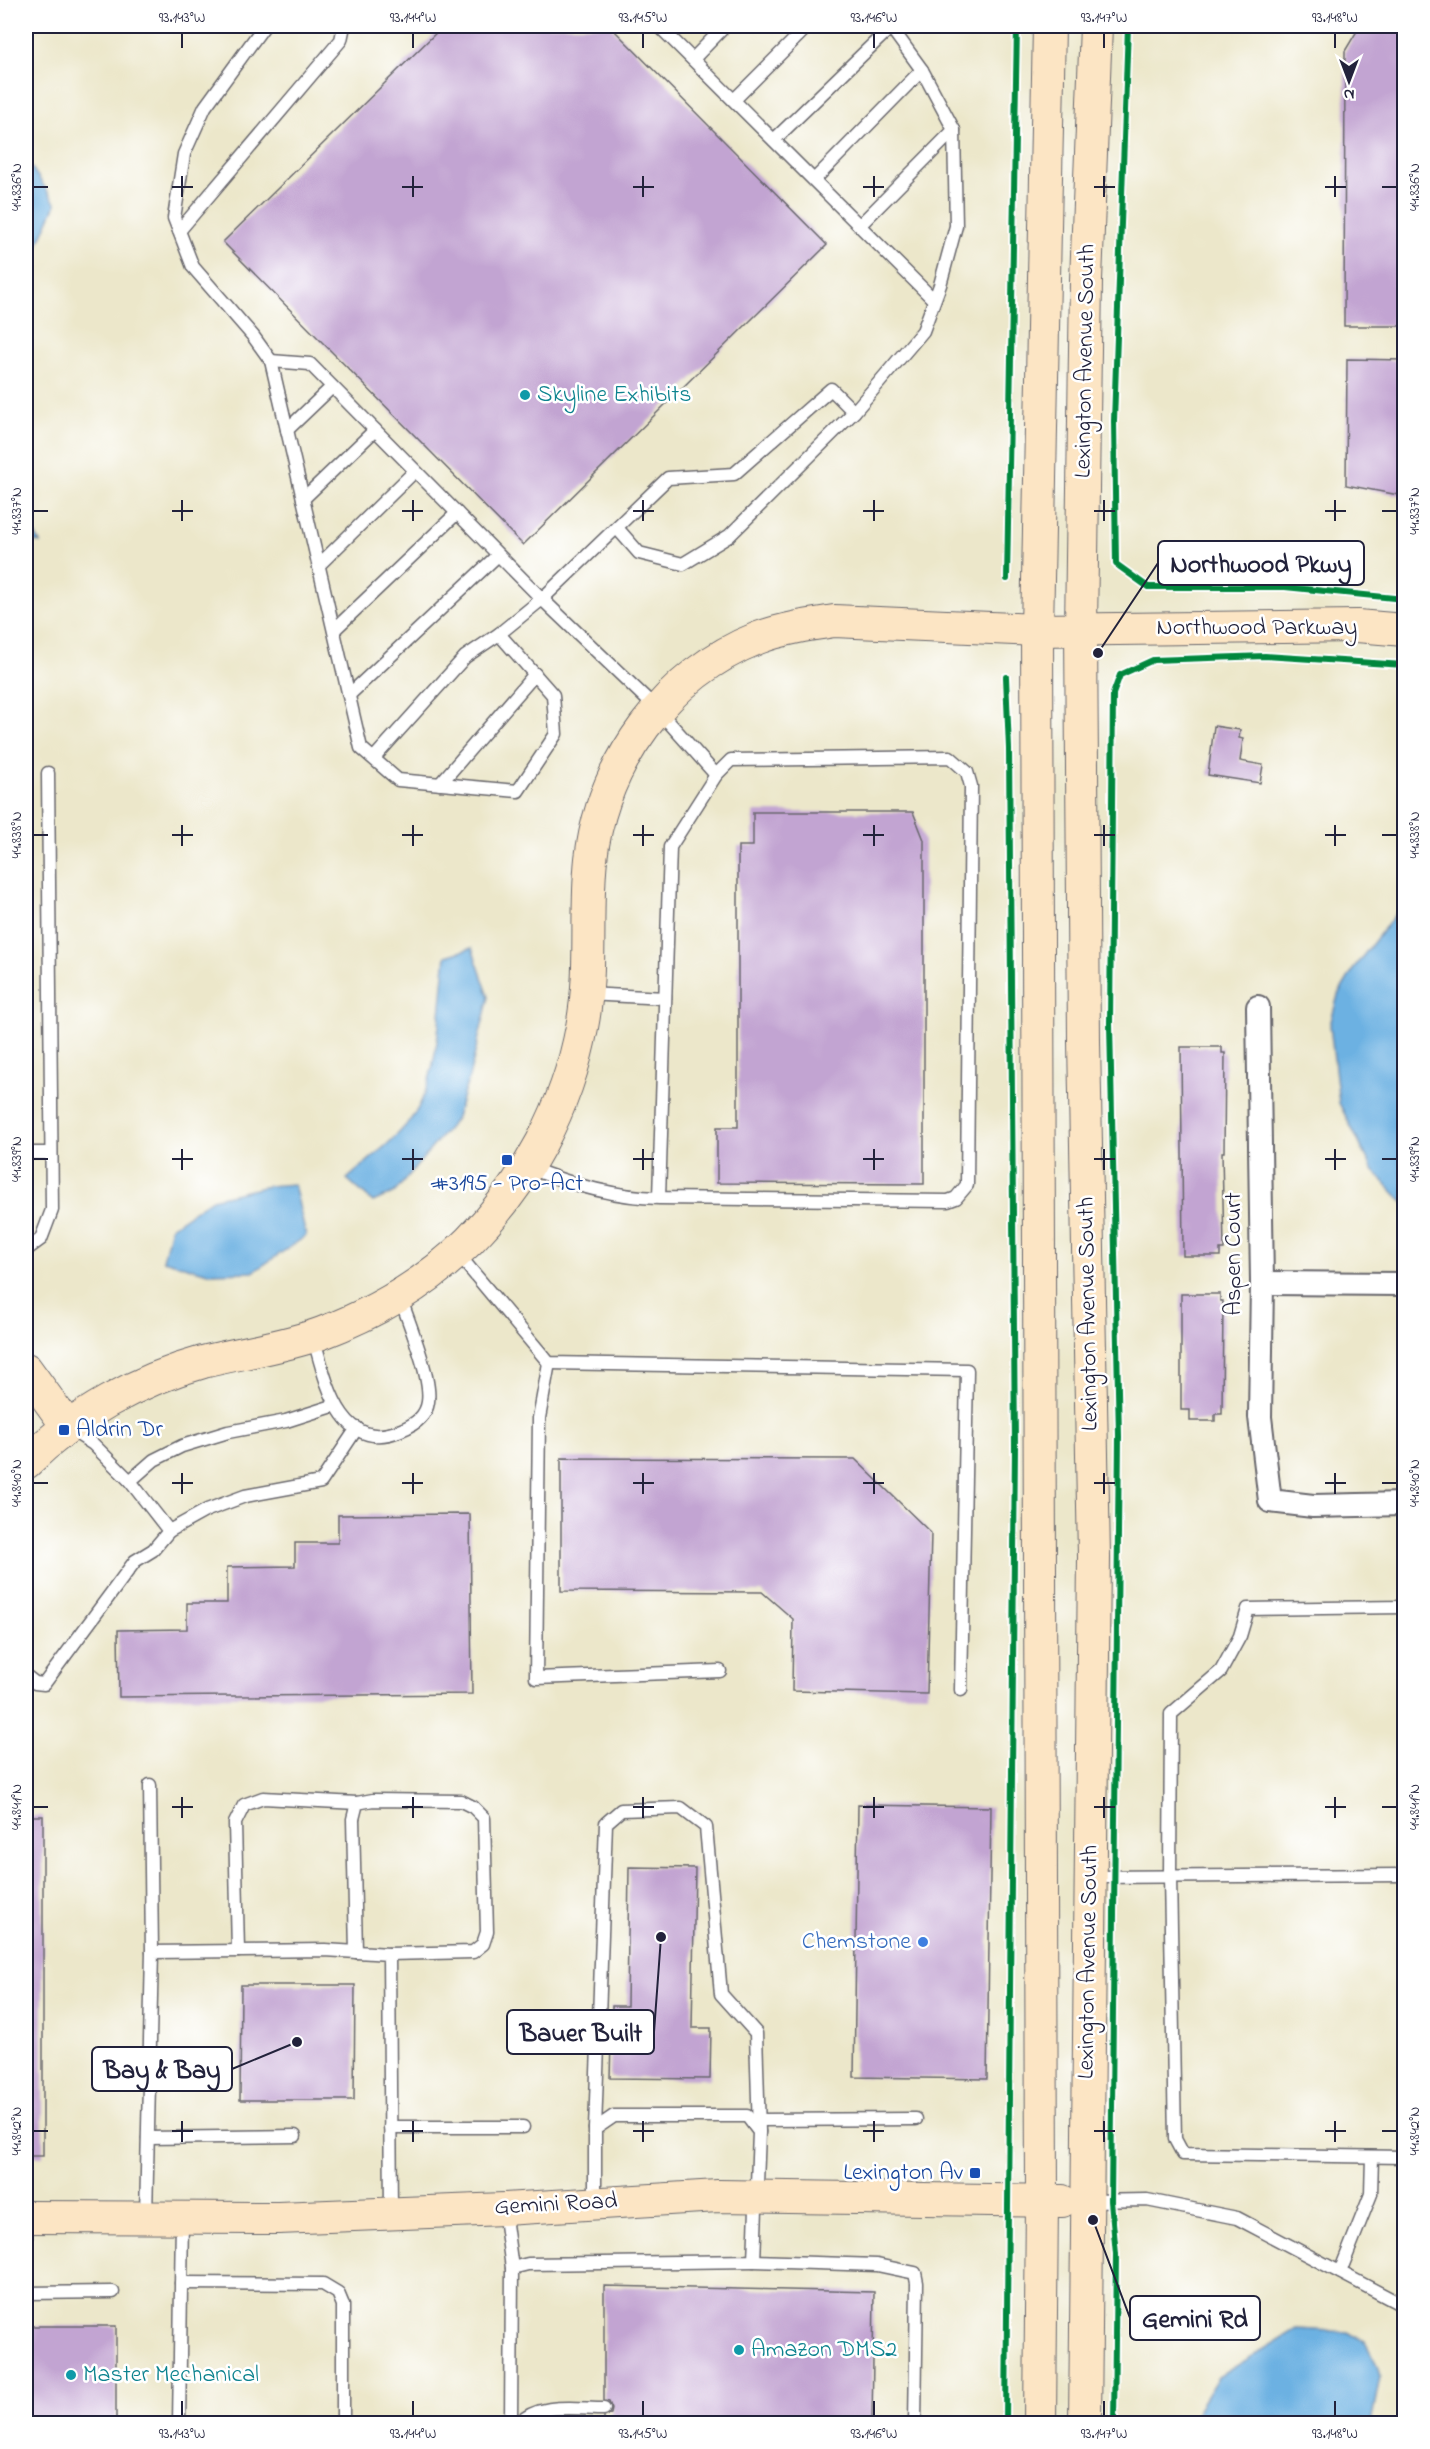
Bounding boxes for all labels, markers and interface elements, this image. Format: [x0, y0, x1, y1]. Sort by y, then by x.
text: 93.143°W [159, 7, 205, 29]
text: 93.144°W [390, 7, 436, 29]
text: 93.145°W [619, 7, 667, 29]
text: 93.146°W [851, 7, 897, 29]
text: 93.147°W [1081, 7, 1127, 29]
text: 93.148°W [1312, 7, 1358, 29]
north arrow [1319, 51, 1379, 111]
text: N [1343, 82, 1354, 106]
text: 44.836°N [6, 163, 28, 211]
text: 44.836°N [1404, 163, 1426, 211]
street label: Lexington Avenue South [1066, 243, 1106, 479]
place label: Skyline Exhibits [537, 378, 692, 414]
marker: Skyline Exhibits [518, 388, 532, 402]
text: 44.837°N [6, 487, 28, 535]
text: 44.837°N [1404, 487, 1426, 535]
callout: Northwood Pkwy [1158, 541, 1364, 585]
text: Northwood Pkwy [1170, 547, 1352, 585]
street label: Northwood Parkway [1157, 611, 1357, 647]
text: 44.838°N [6, 811, 28, 859]
text: 44.838°N [1404, 811, 1426, 859]
text: 44.839°N [6, 1136, 28, 1182]
text: 44.839°N [1404, 1136, 1426, 1182]
marker: #3195 - Pro-Act [500, 1153, 514, 1167]
place label: #3195 - Pro-Act [431, 1167, 583, 1202]
street label: Aspen Court [1217, 1192, 1252, 1316]
street label: Lexington Avenue South [1069, 1196, 1109, 1432]
place label: Aldrin Dr [76, 1413, 164, 1448]
marker: Aldrin Dr [57, 1423, 71, 1437]
text: 44.840°N [6, 1459, 28, 1507]
text: 44.840°N [1404, 1459, 1426, 1507]
text: 44.841°N [6, 1784, 28, 1830]
text: 44.841°N [1404, 1784, 1426, 1830]
street label: Lexington Avenue South [1069, 1844, 1109, 2080]
place label: Chemstone [802, 1925, 911, 1960]
marker: Chemstone [916, 1935, 930, 1949]
callout: Bauer Built [507, 2010, 654, 2054]
text: Bauer Built [519, 2016, 643, 2054]
callout: Bay & Bay [92, 2047, 232, 2091]
text: Bay & Bay [103, 2053, 220, 2091]
text: 44.842°N [6, 2107, 28, 2155]
text: 44.842°N [1404, 2107, 1426, 2155]
place label: Lexington Av [843, 2156, 964, 2191]
marker: Lexington Av [968, 2166, 982, 2180]
street label: Gemini Road [494, 2184, 619, 2226]
callout: Gemini Rd [1130, 2296, 1260, 2340]
text: Gemini Rd [1142, 2302, 1248, 2340]
place label: Amazon DMS2 [751, 2333, 897, 2368]
marker: Amazon DMS2 [732, 2343, 746, 2357]
place label: Master Mechanical [83, 2358, 259, 2393]
marker: Master Mechanical [64, 2368, 78, 2382]
text: 93.143°W [159, 2423, 205, 2445]
text: 93.144°W [390, 2423, 436, 2445]
text: 93.145°W [619, 2423, 667, 2445]
text: 93.146°W [851, 2423, 897, 2445]
text: 93.147°W [1081, 2423, 1127, 2445]
text: 93.148°W [1312, 2423, 1358, 2445]

